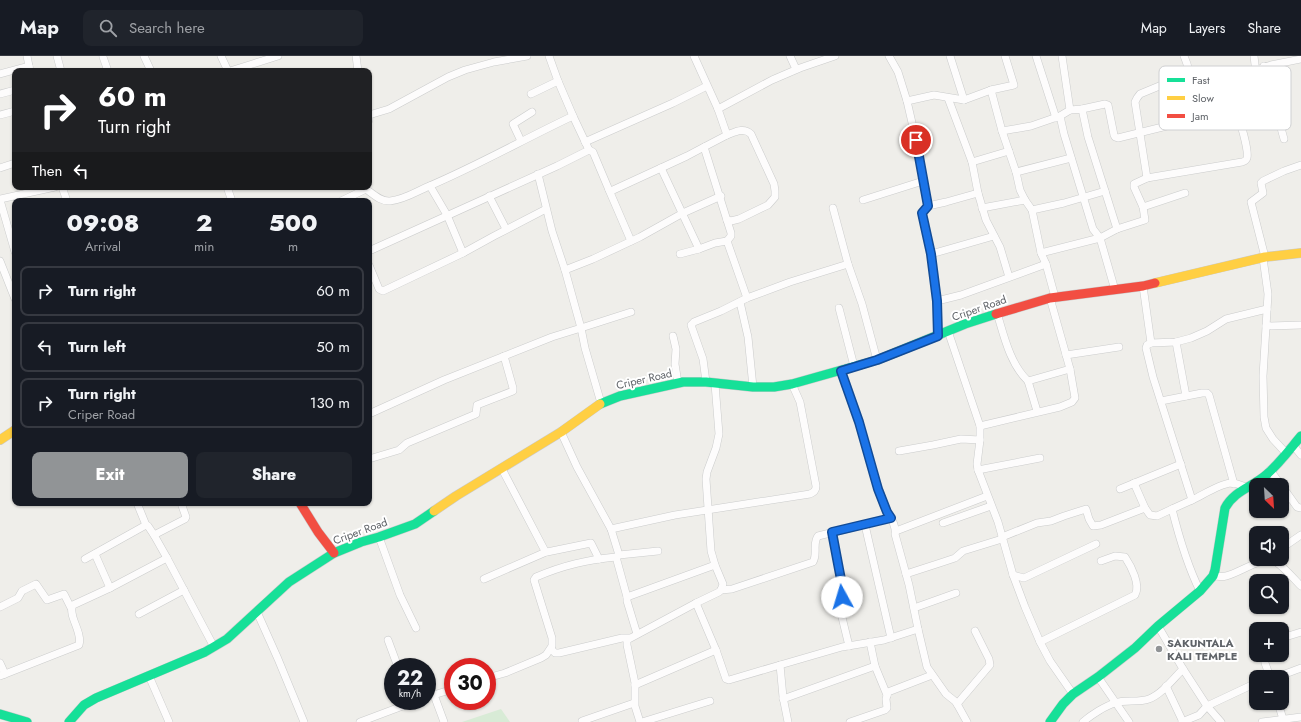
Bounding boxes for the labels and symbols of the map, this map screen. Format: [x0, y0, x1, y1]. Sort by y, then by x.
legend [1159, 66, 1291, 130]
text: Fast [1192, 72, 1210, 88]
text: Slow [1192, 90, 1214, 106]
text: Jam [1190, 108, 1209, 124]
pin [899, 123, 933, 157]
street label: Criper Road [949, 291, 1009, 325]
street label: Criper Road [614, 365, 674, 393]
north arrow [1249, 478, 1289, 518]
street label: Criper Road [331, 514, 389, 548]
position arrow [821, 576, 863, 618]
place label: SAKUNTALA KALI TEMPLE [1167, 635, 1237, 664]
marker: SAKUNTALA KALI TEMPLE [1154, 644, 1164, 654]
speed limit sign: 30 [444, 658, 496, 710]

